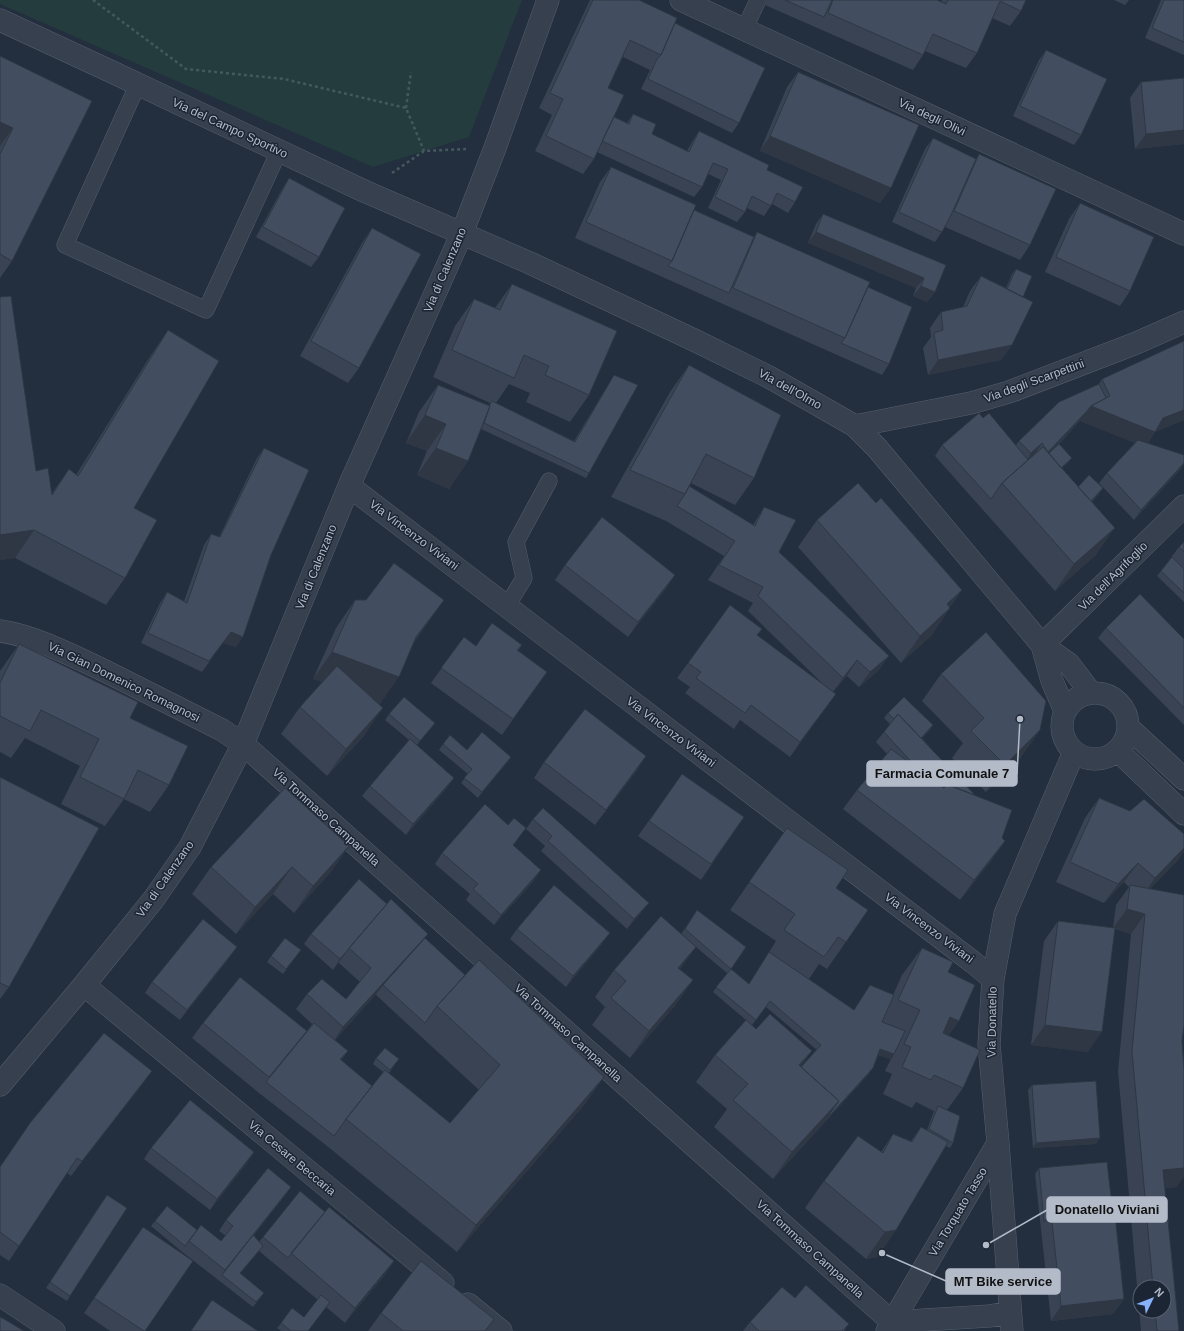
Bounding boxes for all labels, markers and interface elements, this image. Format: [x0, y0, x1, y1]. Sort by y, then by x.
street label: Via del Campo Sportivo [170, 95, 290, 161]
street label: Via degli Olivi [896, 95, 968, 139]
street label: Via di Calenzano [421, 225, 469, 314]
street label: Via degli Scarpettini [982, 356, 1086, 406]
street label: Via dell'Olmo [756, 366, 824, 412]
street label: Via Vincenzo Viviani [367, 497, 461, 573]
street label: Via di Calenzano [293, 522, 340, 612]
street label: Via dell'Agrifoglio [1076, 538, 1151, 613]
street label: Via Gian Domenico Romagnosi [46, 639, 202, 725]
street label: Via Vincenzo Viviani [624, 694, 718, 770]
callout: Farmacia Comunale 7 [867, 761, 1017, 786]
street label: Via Tommaso Campanella [269, 765, 383, 869]
text: Farmacia Comunale 7 [875, 766, 1009, 781]
street label: Via di Calenzano [133, 838, 197, 920]
street label: Via Vincenzo Viviani [882, 890, 976, 966]
street label: Via Tommaso Campanella [511, 981, 625, 1085]
street label: Via Donatello [984, 986, 1000, 1058]
street label: Via Cesare Beccaria [246, 1118, 339, 1199]
street label: Via Torquato Tasso [926, 1165, 990, 1259]
street label: Via Tommaso Campanella [753, 1197, 867, 1301]
callout: Donatello Viviani [1047, 1197, 1167, 1222]
text: Donatello Viviani [1055, 1202, 1159, 1217]
callout: MT Bike service [946, 1269, 1060, 1294]
text: MT Bike service [954, 1274, 1052, 1289]
north arrow [1132, 1279, 1172, 1319]
text: N [1152, 1285, 1166, 1299]

